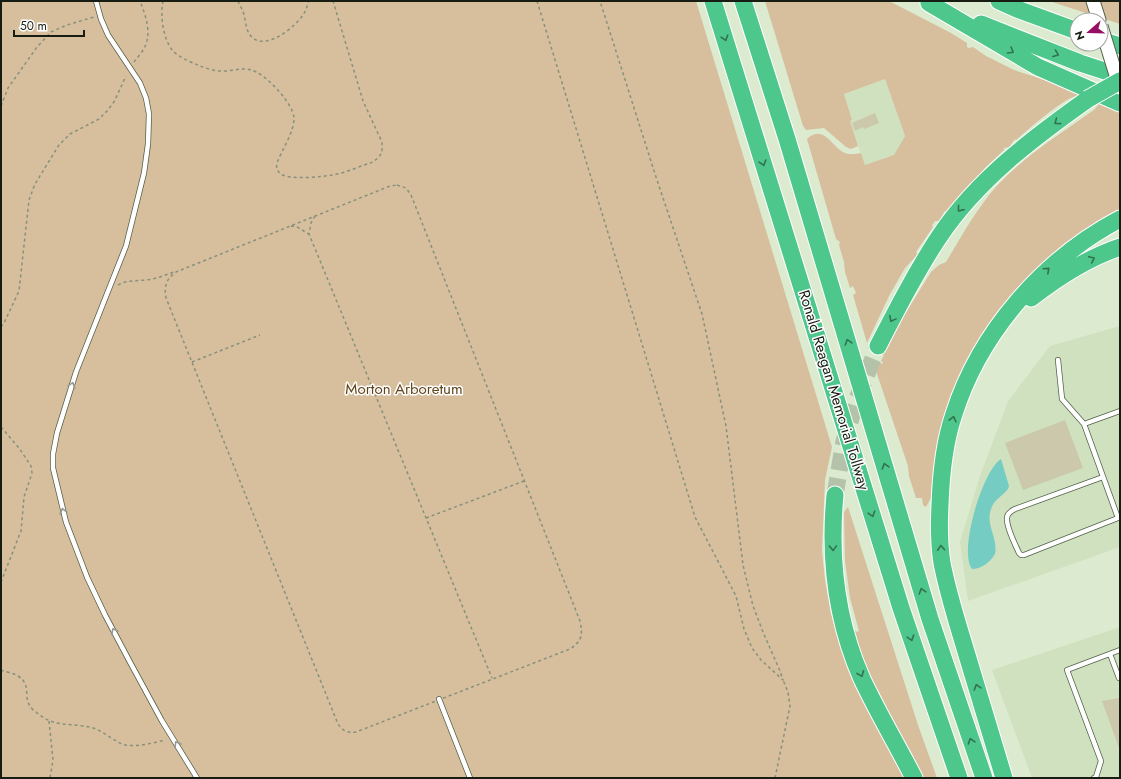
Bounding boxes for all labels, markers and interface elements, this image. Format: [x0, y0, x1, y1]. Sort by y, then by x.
scale bar [14, 12, 84, 38]
north arrow [1069, 12, 1109, 52]
text: 50 m [20, 17, 47, 35]
text: N [1071, 29, 1089, 42]
one-way arrow [720, 35, 729, 42]
one-way arrow [1007, 47, 1014, 54]
one-way arrow [1053, 49, 1060, 57]
one-way arrow [1054, 117, 1061, 124]
one-way arrow [758, 159, 767, 166]
one-way arrow [958, 204, 965, 211]
one-way arrow [1087, 256, 1095, 264]
one-way arrow [1042, 268, 1049, 275]
street label: Ronald Reagan Memorial Tollway [793, 287, 875, 493]
one-way arrow [889, 315, 897, 322]
one-way arrow [844, 339, 853, 346]
park label: Morton Arboretum [345, 378, 463, 400]
one-way arrow [67, 382, 76, 389]
one-way arrow [948, 416, 956, 422]
one-way arrow [881, 463, 890, 470]
one-way arrow [60, 508, 68, 514]
one-way arrow [867, 510, 876, 517]
one-way arrow [829, 545, 837, 551]
one-way arrow [937, 545, 946, 551]
one-way arrow [918, 588, 927, 595]
one-way arrow [111, 628, 118, 635]
one-way arrow [906, 634, 915, 641]
one-way arrow [856, 670, 864, 677]
one-way arrow [973, 684, 982, 691]
one-way arrow [968, 738, 976, 745]
one-way arrow [174, 741, 181, 749]

